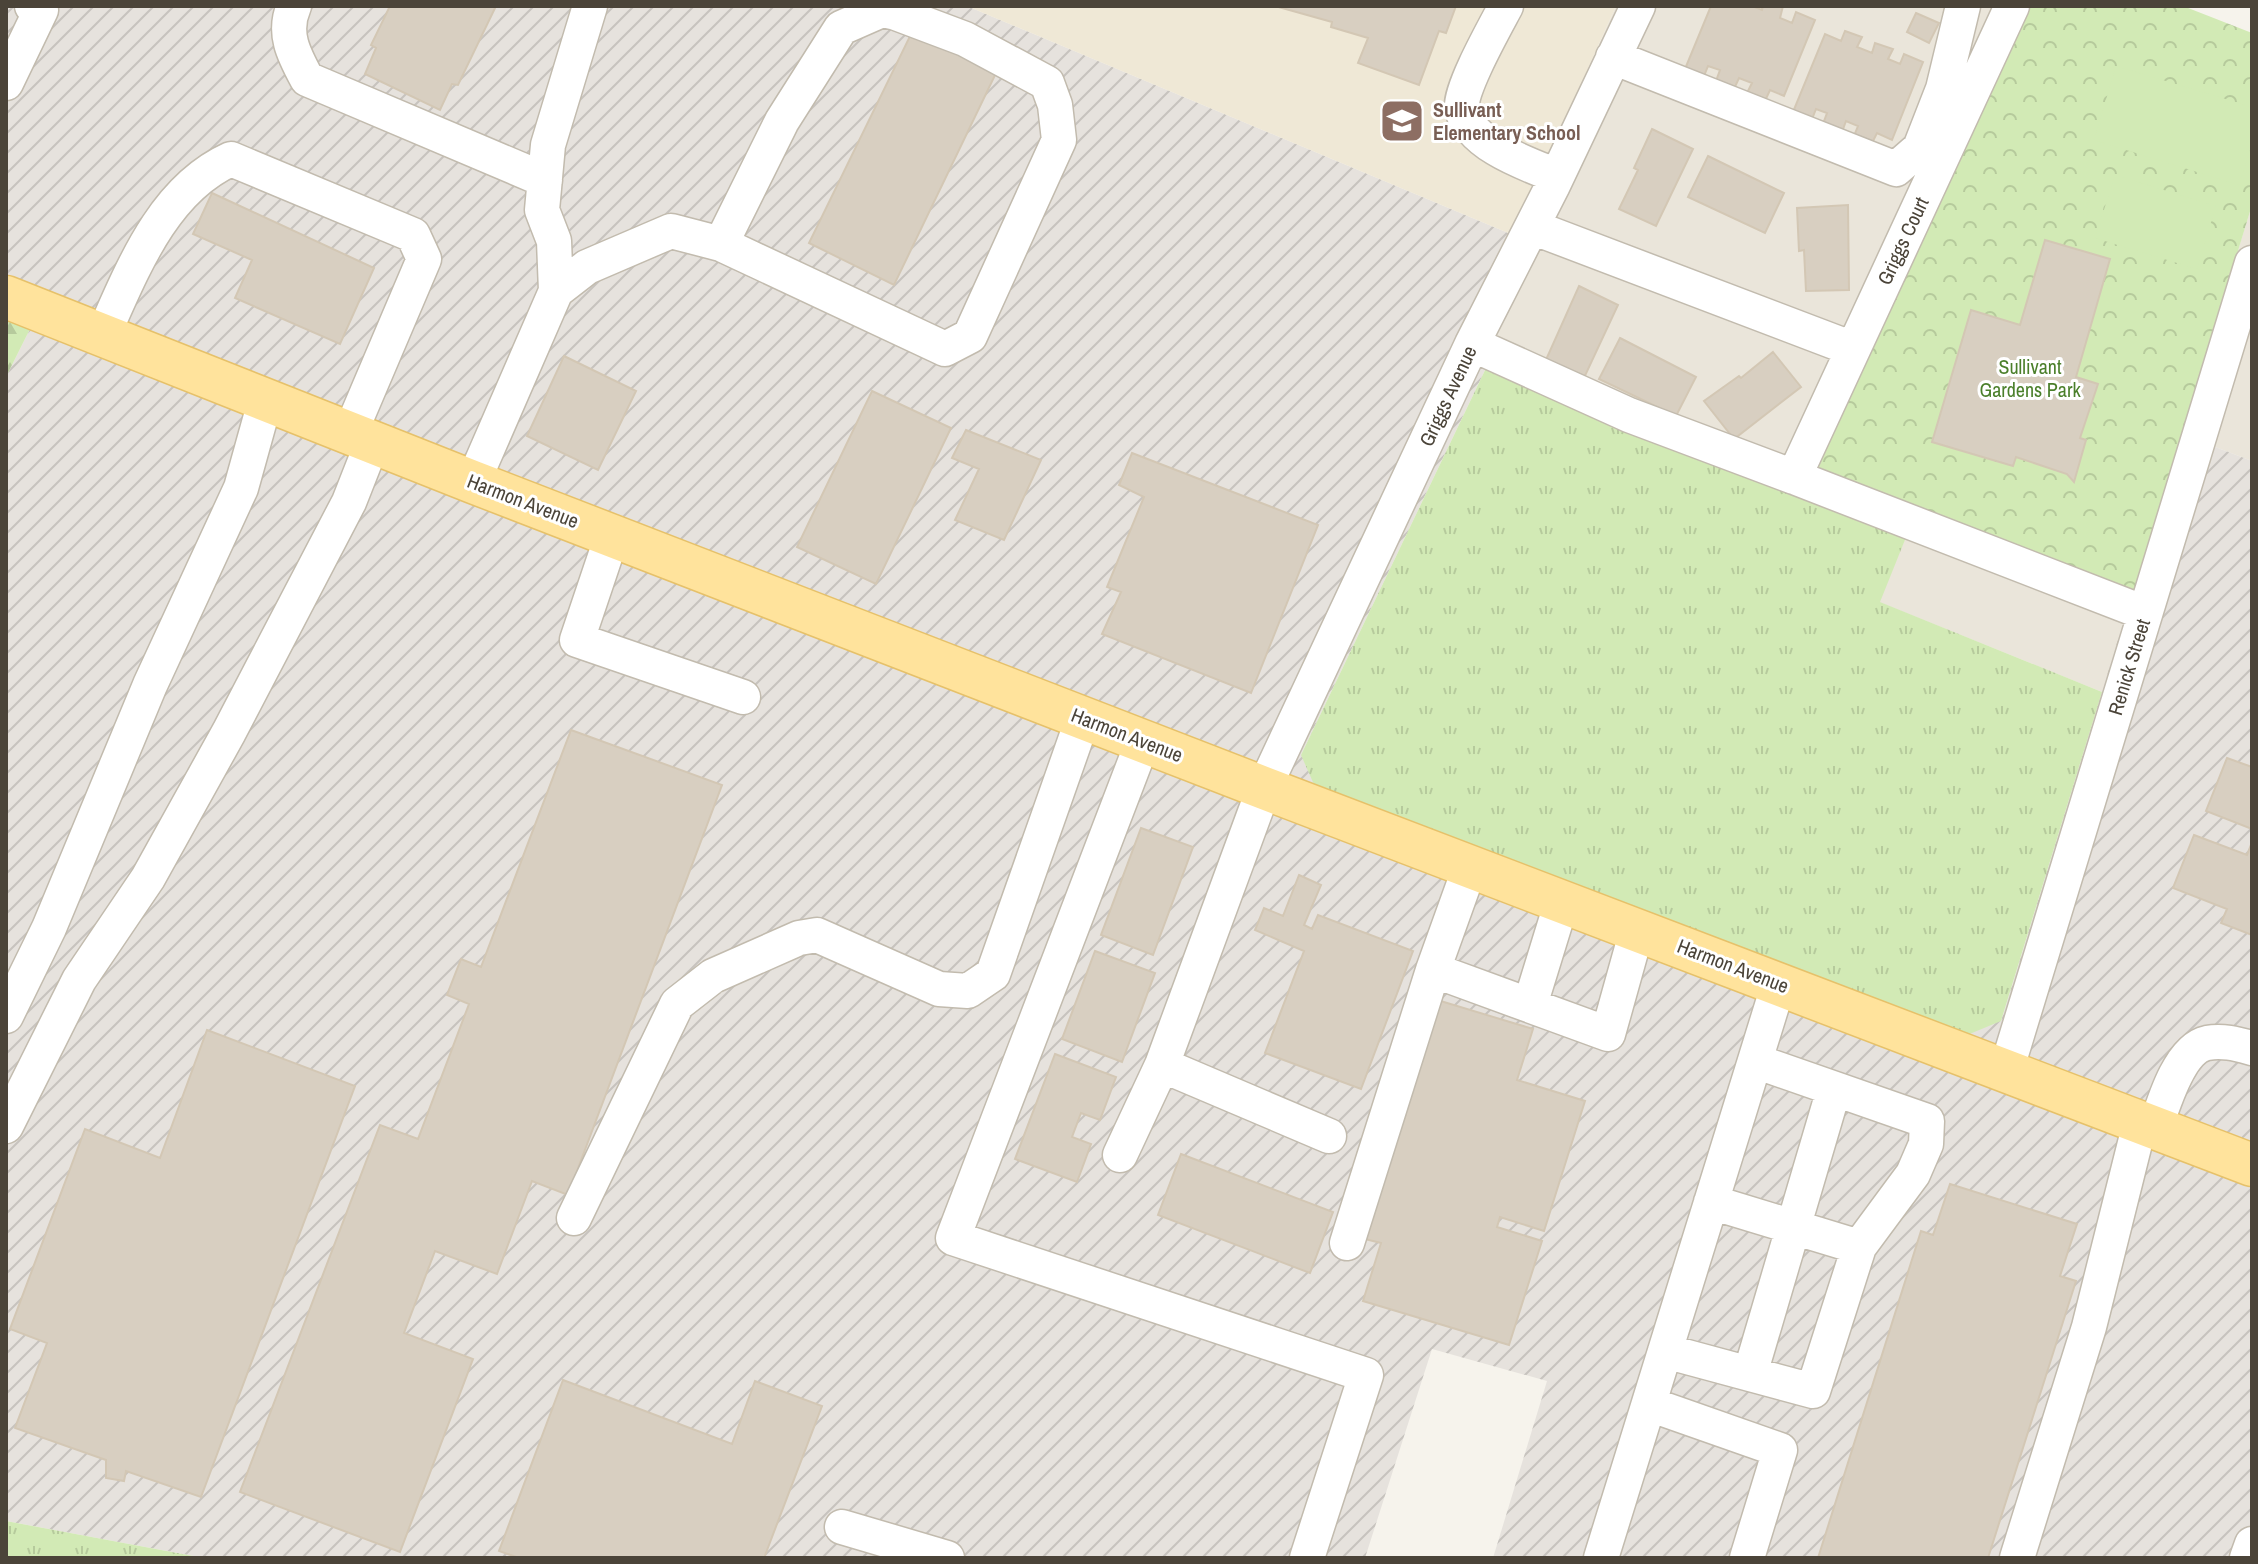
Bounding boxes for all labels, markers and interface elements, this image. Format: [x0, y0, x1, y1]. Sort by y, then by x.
place label: Sullivant Elementary School [1433, 96, 1581, 146]
school or university icon: Sullivant Elementary School [1378, 97, 1426, 145]
street label: Griggs Court [1870, 192, 1935, 289]
street label: Griggs Avenue [1412, 341, 1483, 451]
park label: Sullivant Gardens Park [1979, 353, 2081, 403]
street label: Harmon Avenue [464, 467, 583, 534]
street label: Renick Street [2101, 615, 2156, 718]
street label: Harmon Avenue [1068, 701, 1187, 768]
street label: Harmon Avenue [1674, 932, 1793, 999]

